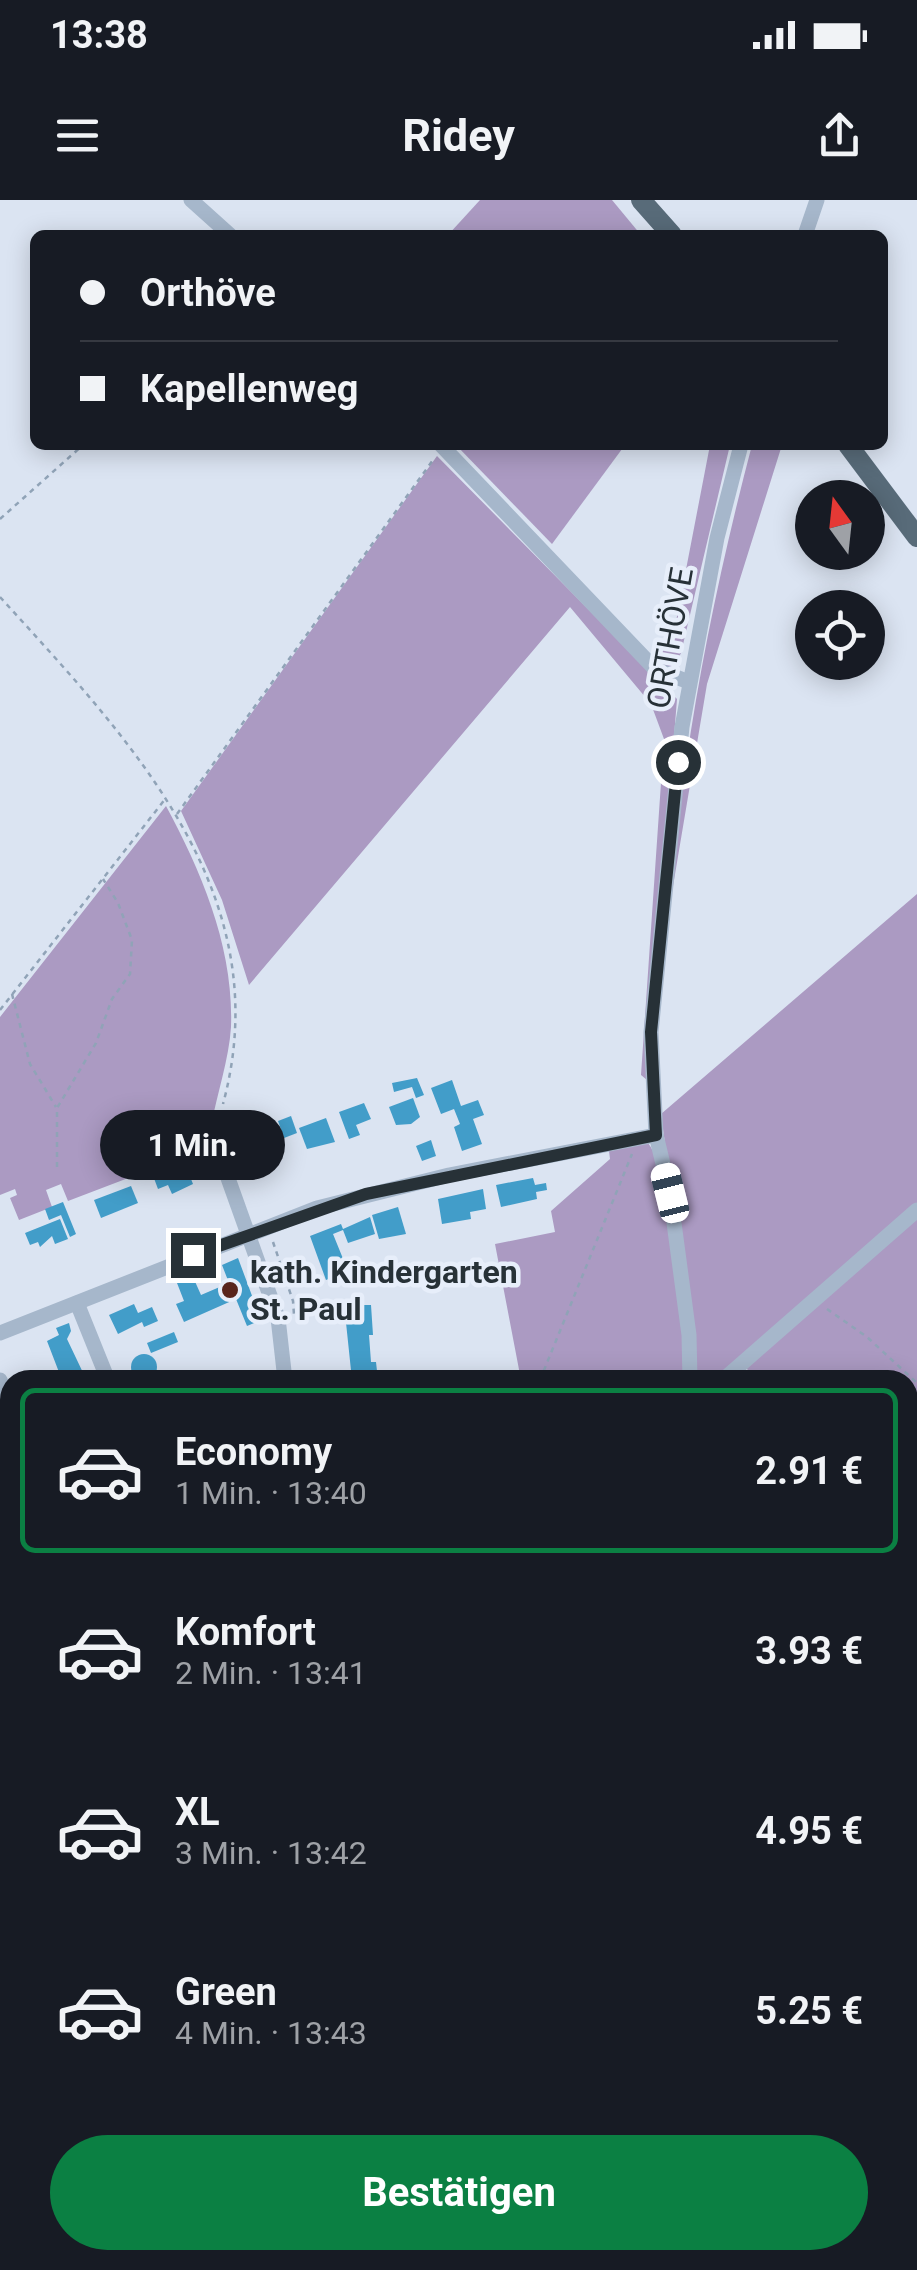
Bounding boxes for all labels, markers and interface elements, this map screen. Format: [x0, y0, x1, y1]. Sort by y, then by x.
text: 13:38 [50, 13, 148, 57]
icon: menu [50, 108, 105, 163]
icon: share [812, 108, 867, 163]
text: Ridey [402, 109, 515, 162]
text: Orthöve [140, 271, 276, 315]
text: Kapellenweg [140, 367, 358, 411]
north arrow [795, 480, 885, 570]
map controls [795, 480, 885, 680]
street label: ORTHÖVE [639, 564, 701, 712]
button: locate [795, 590, 885, 680]
route start [656, 740, 701, 785]
callout: 1 Min. [100, 1110, 286, 1180]
text: 1 Min. [147, 1126, 238, 1164]
car [648, 1160, 692, 1226]
route end [171, 1233, 216, 1278]
place label: kath. Kindergarten St. Paul [250, 1253, 518, 1328]
marker: kath. Kindergarten St. Paul [219, 1279, 241, 1301]
icon: car [55, 1426, 145, 1516]
text: Economy [175, 1430, 332, 1474]
text: 2.91 € [755, 1449, 863, 1493]
text: 1 Min. · 13:40 [175, 1474, 367, 1512]
icon: car [55, 1606, 145, 1696]
text: Komfort [175, 1610, 316, 1654]
text: 3.93 € [755, 1629, 863, 1673]
text: 2 Min. · 13:41 [175, 1654, 367, 1692]
icon: car [55, 1786, 145, 1876]
text: XL [175, 1790, 220, 1834]
text: 4.95 € [755, 1809, 863, 1853]
text: 3 Min. · 13:42 [175, 1834, 367, 1872]
icon: car [55, 1966, 145, 2056]
text: Green [175, 1970, 277, 2014]
text: 5.25 € [755, 1989, 863, 2033]
text: 4 Min. · 13:43 [175, 2014, 367, 2052]
button: Bestätigen [50, 2135, 868, 2250]

